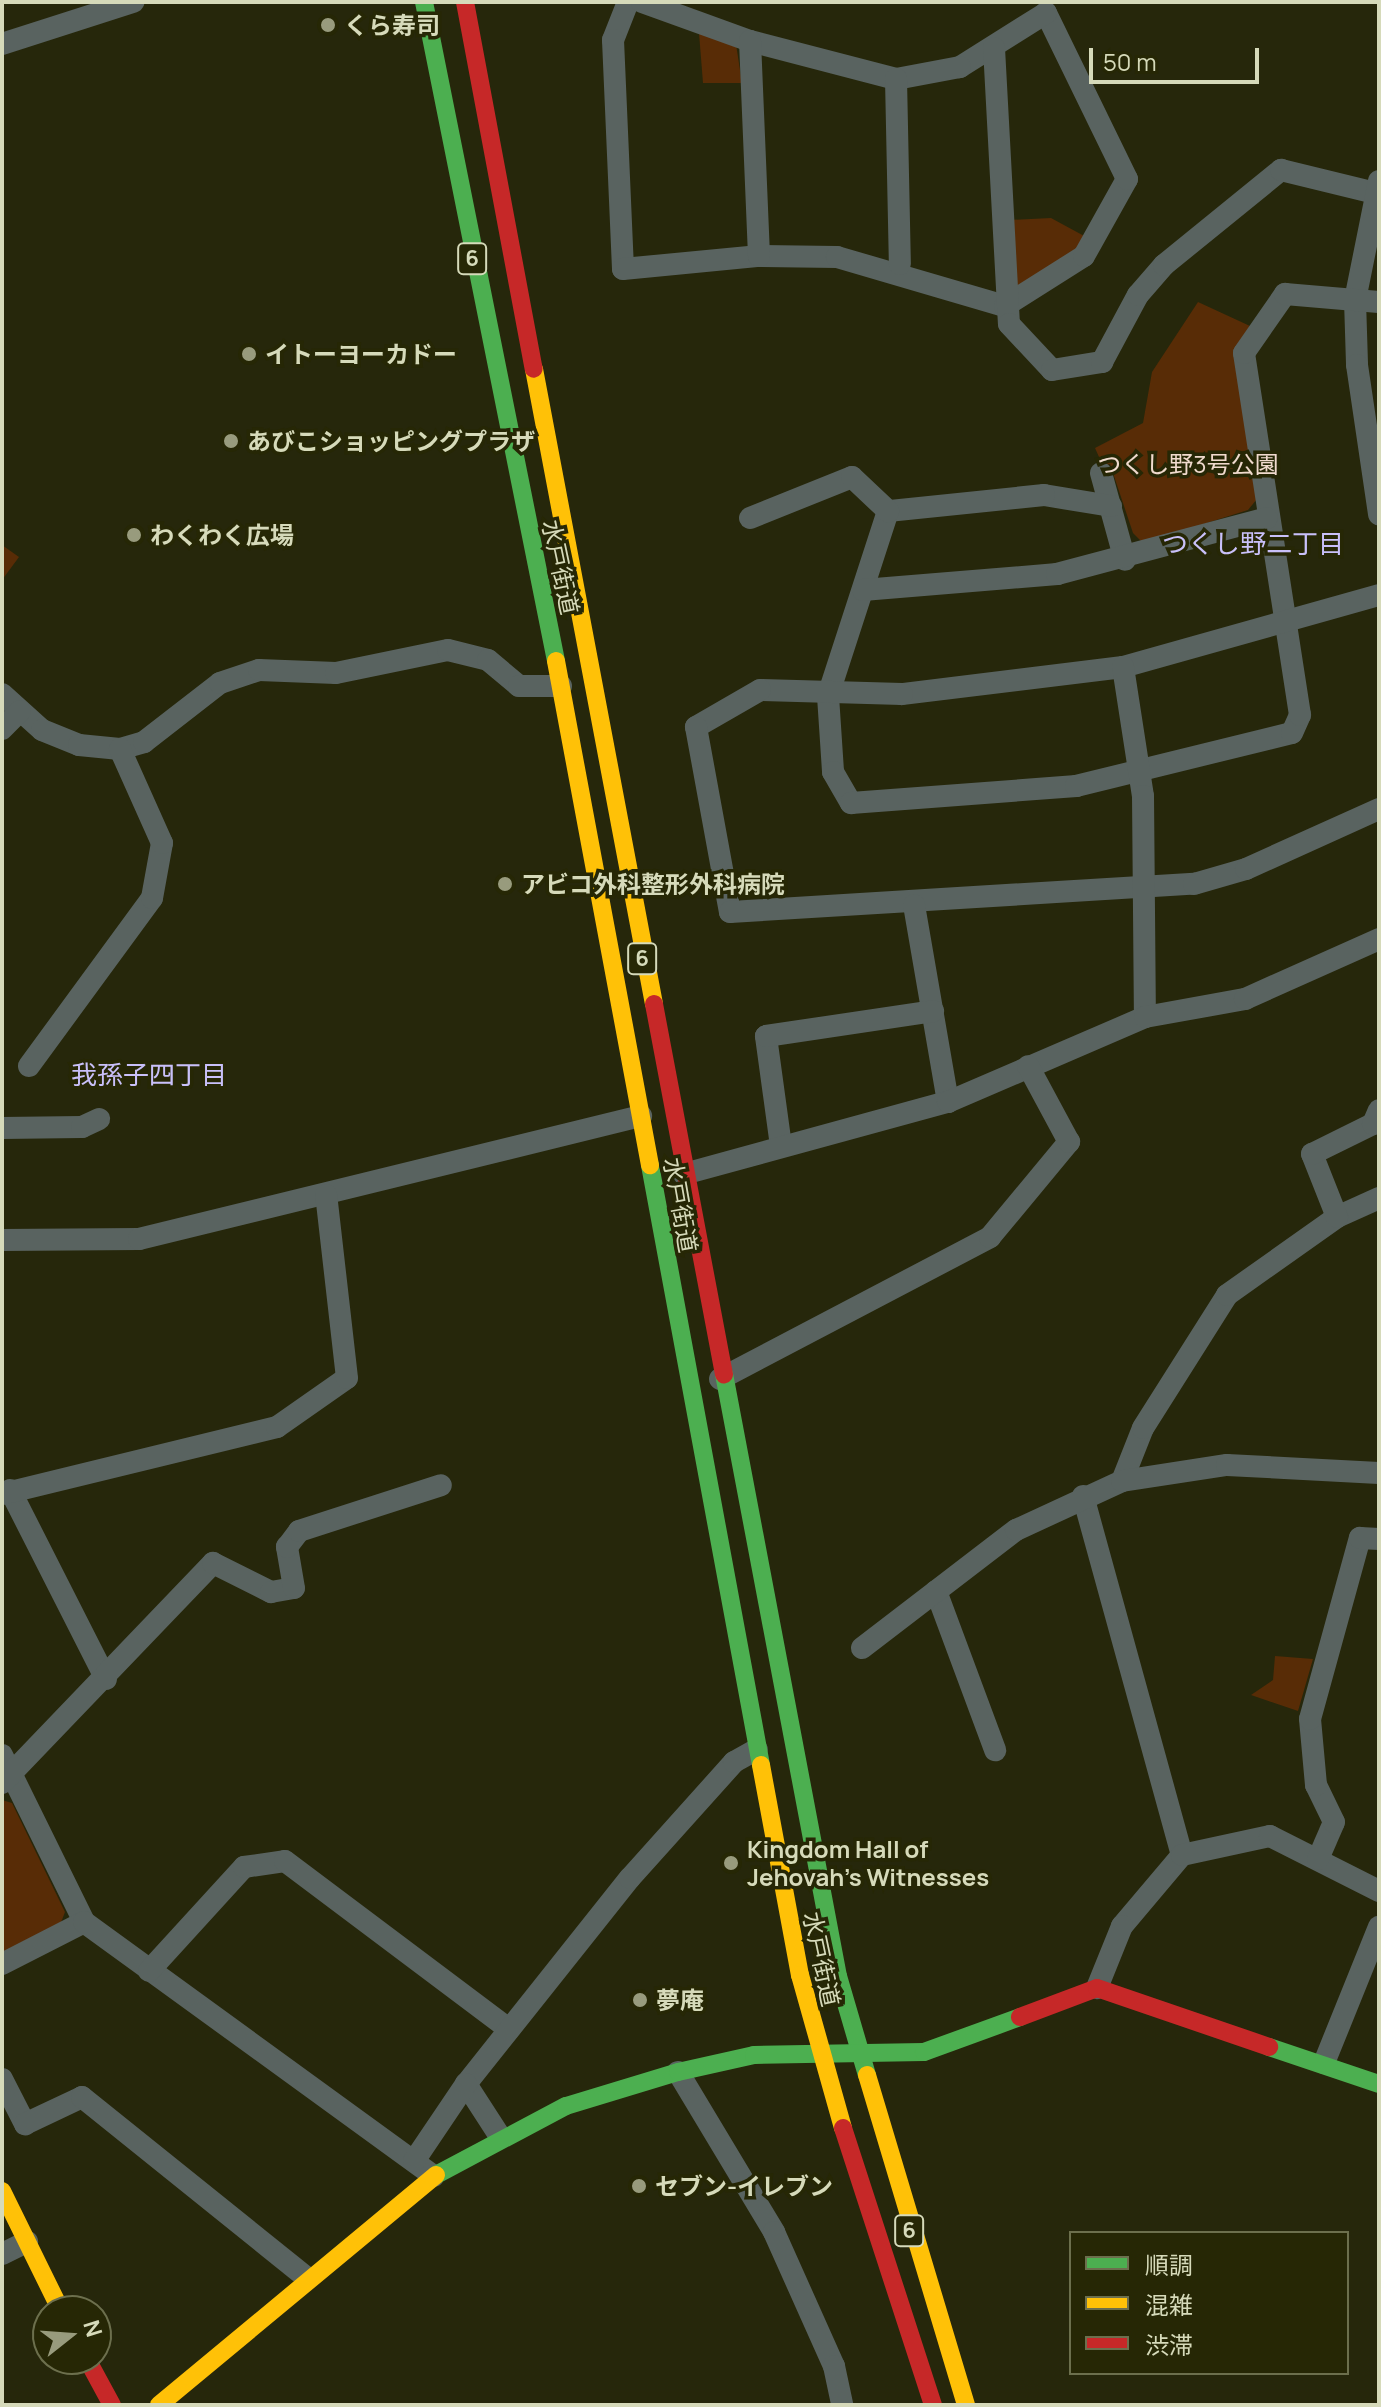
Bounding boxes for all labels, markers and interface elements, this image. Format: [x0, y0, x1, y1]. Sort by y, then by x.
place label: くら寿司 [344, 11, 440, 39]
marker: くら寿司 [319, 16, 337, 34]
scale bar [1093, 32, 1263, 82]
text: 50 m [1103, 45, 1157, 78]
road number: 6 [456, 241, 488, 277]
place label: イトーヨーカドー [265, 340, 457, 368]
marker: イトーヨーカドー [240, 345, 258, 363]
place label: あびこショッピングプラザ [247, 427, 535, 455]
marker: あびこショッピングプラザ [222, 432, 240, 450]
park label: つくし野3号公園 [1097, 450, 1279, 478]
street label: 水戸街道 [537, 517, 585, 617]
place label: わくわく広場 [150, 521, 294, 549]
marker: わくわく広場 [125, 526, 143, 544]
district label: つくし野二丁目 [1162, 528, 1344, 560]
place label: アビコ外科整形外科病院 [521, 870, 785, 898]
marker: アビコ外科整形外科病院 [496, 875, 514, 893]
road number: 6 [626, 941, 658, 977]
district label: 我孫子四丁目 [71, 1059, 227, 1091]
street label: 水戸街道 [658, 1155, 704, 1255]
place label: Kingdom Hall of Jehovah's Witnesses [747, 1835, 989, 1891]
marker: Kingdom Hall of Jehovah's Witnesses [722, 1854, 740, 1872]
street label: 水戸街道 [798, 1909, 846, 2009]
place label: 夢庵 [656, 1986, 704, 2014]
marker: 夢庵 [631, 1991, 649, 2009]
place label: セブン-イレブン [655, 2172, 833, 2200]
marker: セブン-イレブン [630, 2177, 648, 2195]
road number: 6 [893, 2213, 925, 2249]
legend [1069, 2231, 1349, 2375]
text: 順調 [1145, 2248, 1193, 2281]
text: 混雑 [1145, 2288, 1193, 2321]
north arrow [32, 2295, 112, 2375]
text: N [76, 2317, 110, 2340]
text: 渋滞 [1145, 2328, 1193, 2361]

